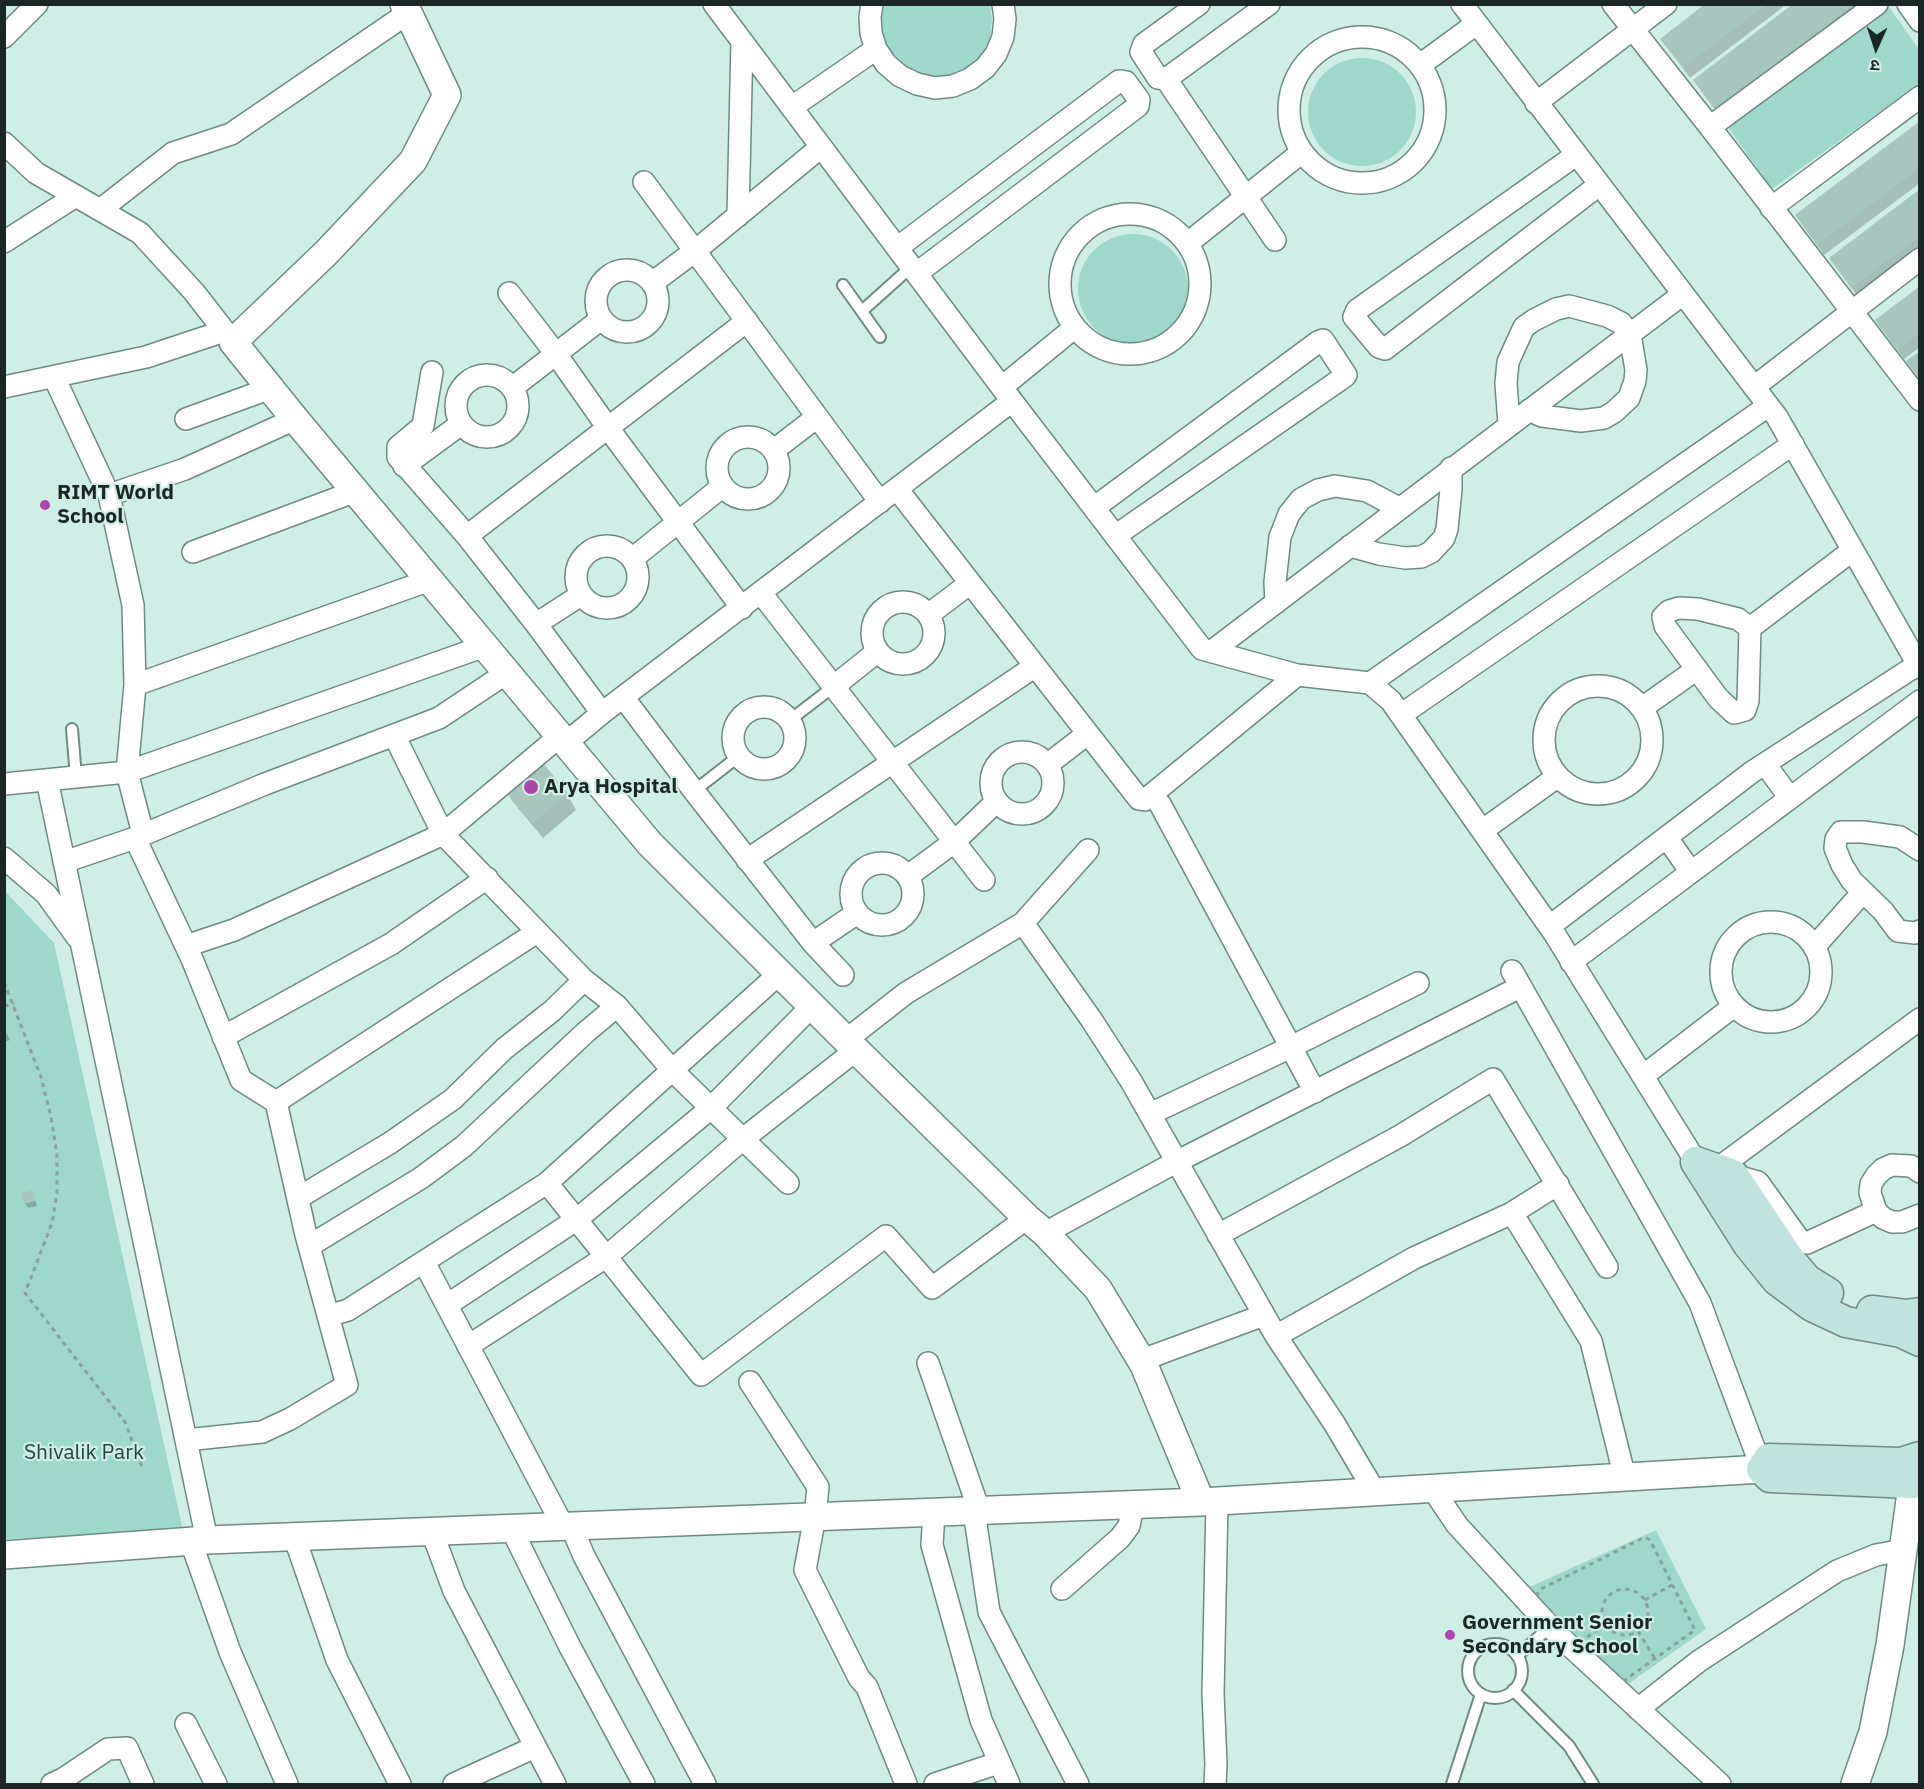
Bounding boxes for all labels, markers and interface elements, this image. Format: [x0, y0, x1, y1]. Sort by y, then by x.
north arrow [1846, 18, 1906, 78]
text: उ [1870, 56, 1880, 76]
place label: RIMT World School [57, 480, 174, 530]
marker: RIMT World School [38, 498, 52, 512]
place label: Arya Hospital [544, 774, 678, 800]
marker: Arya Hospital [522, 778, 540, 796]
park label: Shivalik Park [24, 1440, 144, 1466]
place label: Government Senior Secondary School [1462, 1610, 1653, 1660]
marker: Government Senior Secondary School [1443, 1628, 1457, 1642]

